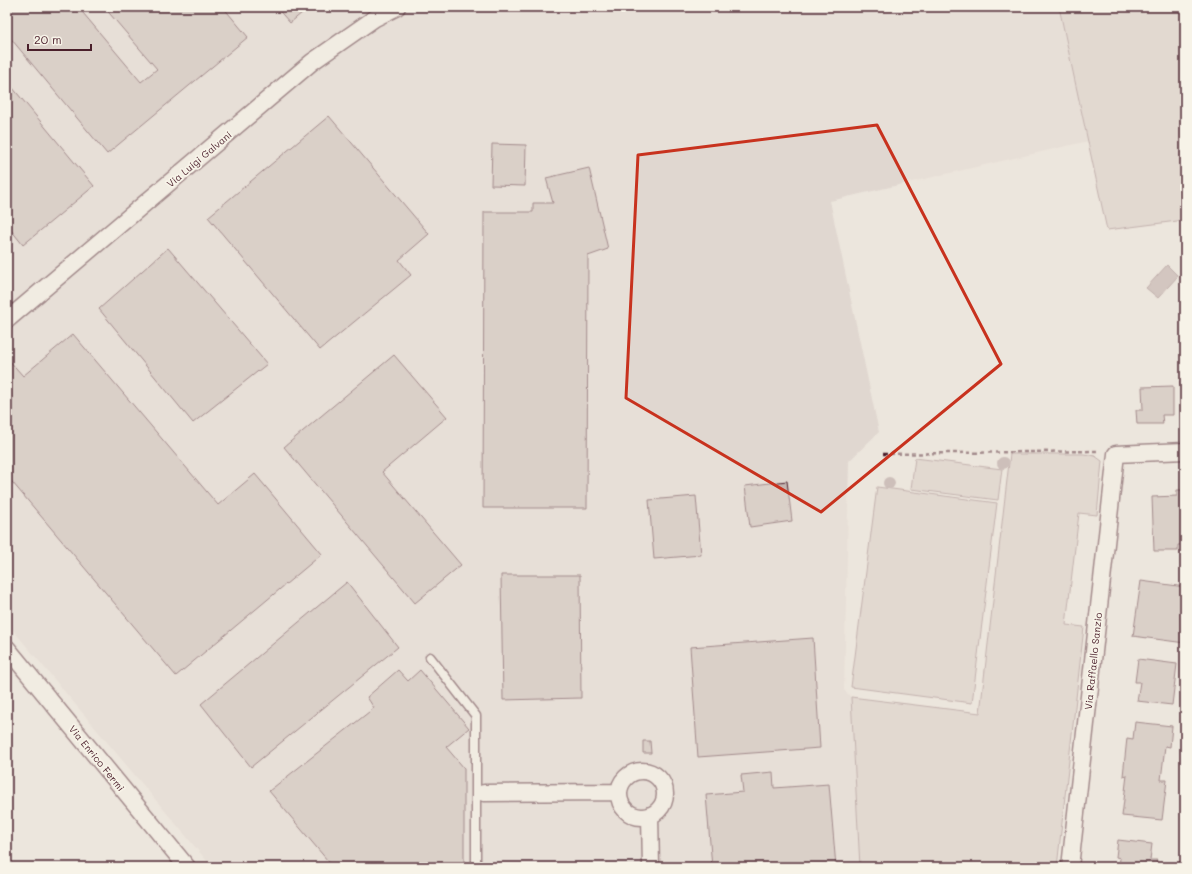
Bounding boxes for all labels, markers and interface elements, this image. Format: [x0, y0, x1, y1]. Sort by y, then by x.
scale bar [28, 26, 91, 52]
text: 20 m [34, 31, 62, 47]
street label: Via Luigi Galvani [163, 128, 235, 190]
street label: Via Raffaello Sanzio [1081, 612, 1105, 710]
street label: Via Enrico Fermi [66, 722, 128, 794]

